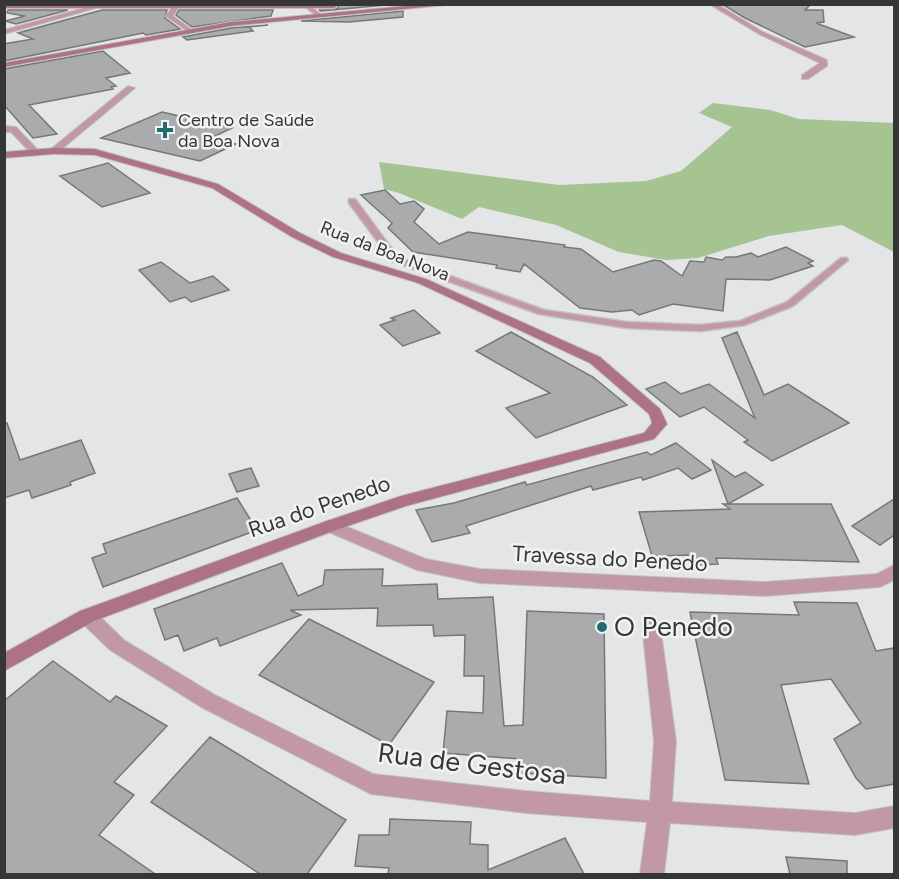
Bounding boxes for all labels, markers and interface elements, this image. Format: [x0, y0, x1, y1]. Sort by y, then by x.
place label: Centro de Saúde da Boa Nova [178, 109, 314, 152]
marker: Centro de Saúde da Boa Nova [156, 121, 174, 139]
street label: Rua da Boa Nova [317, 216, 453, 286]
street label: Rua do Penedo [245, 470, 394, 543]
street label: Travessa do Penedo [512, 540, 708, 577]
place label: O Penedo [614, 610, 733, 643]
marker: O Penedo [595, 620, 609, 634]
street label: Rua de Gestosa [376, 736, 568, 791]

